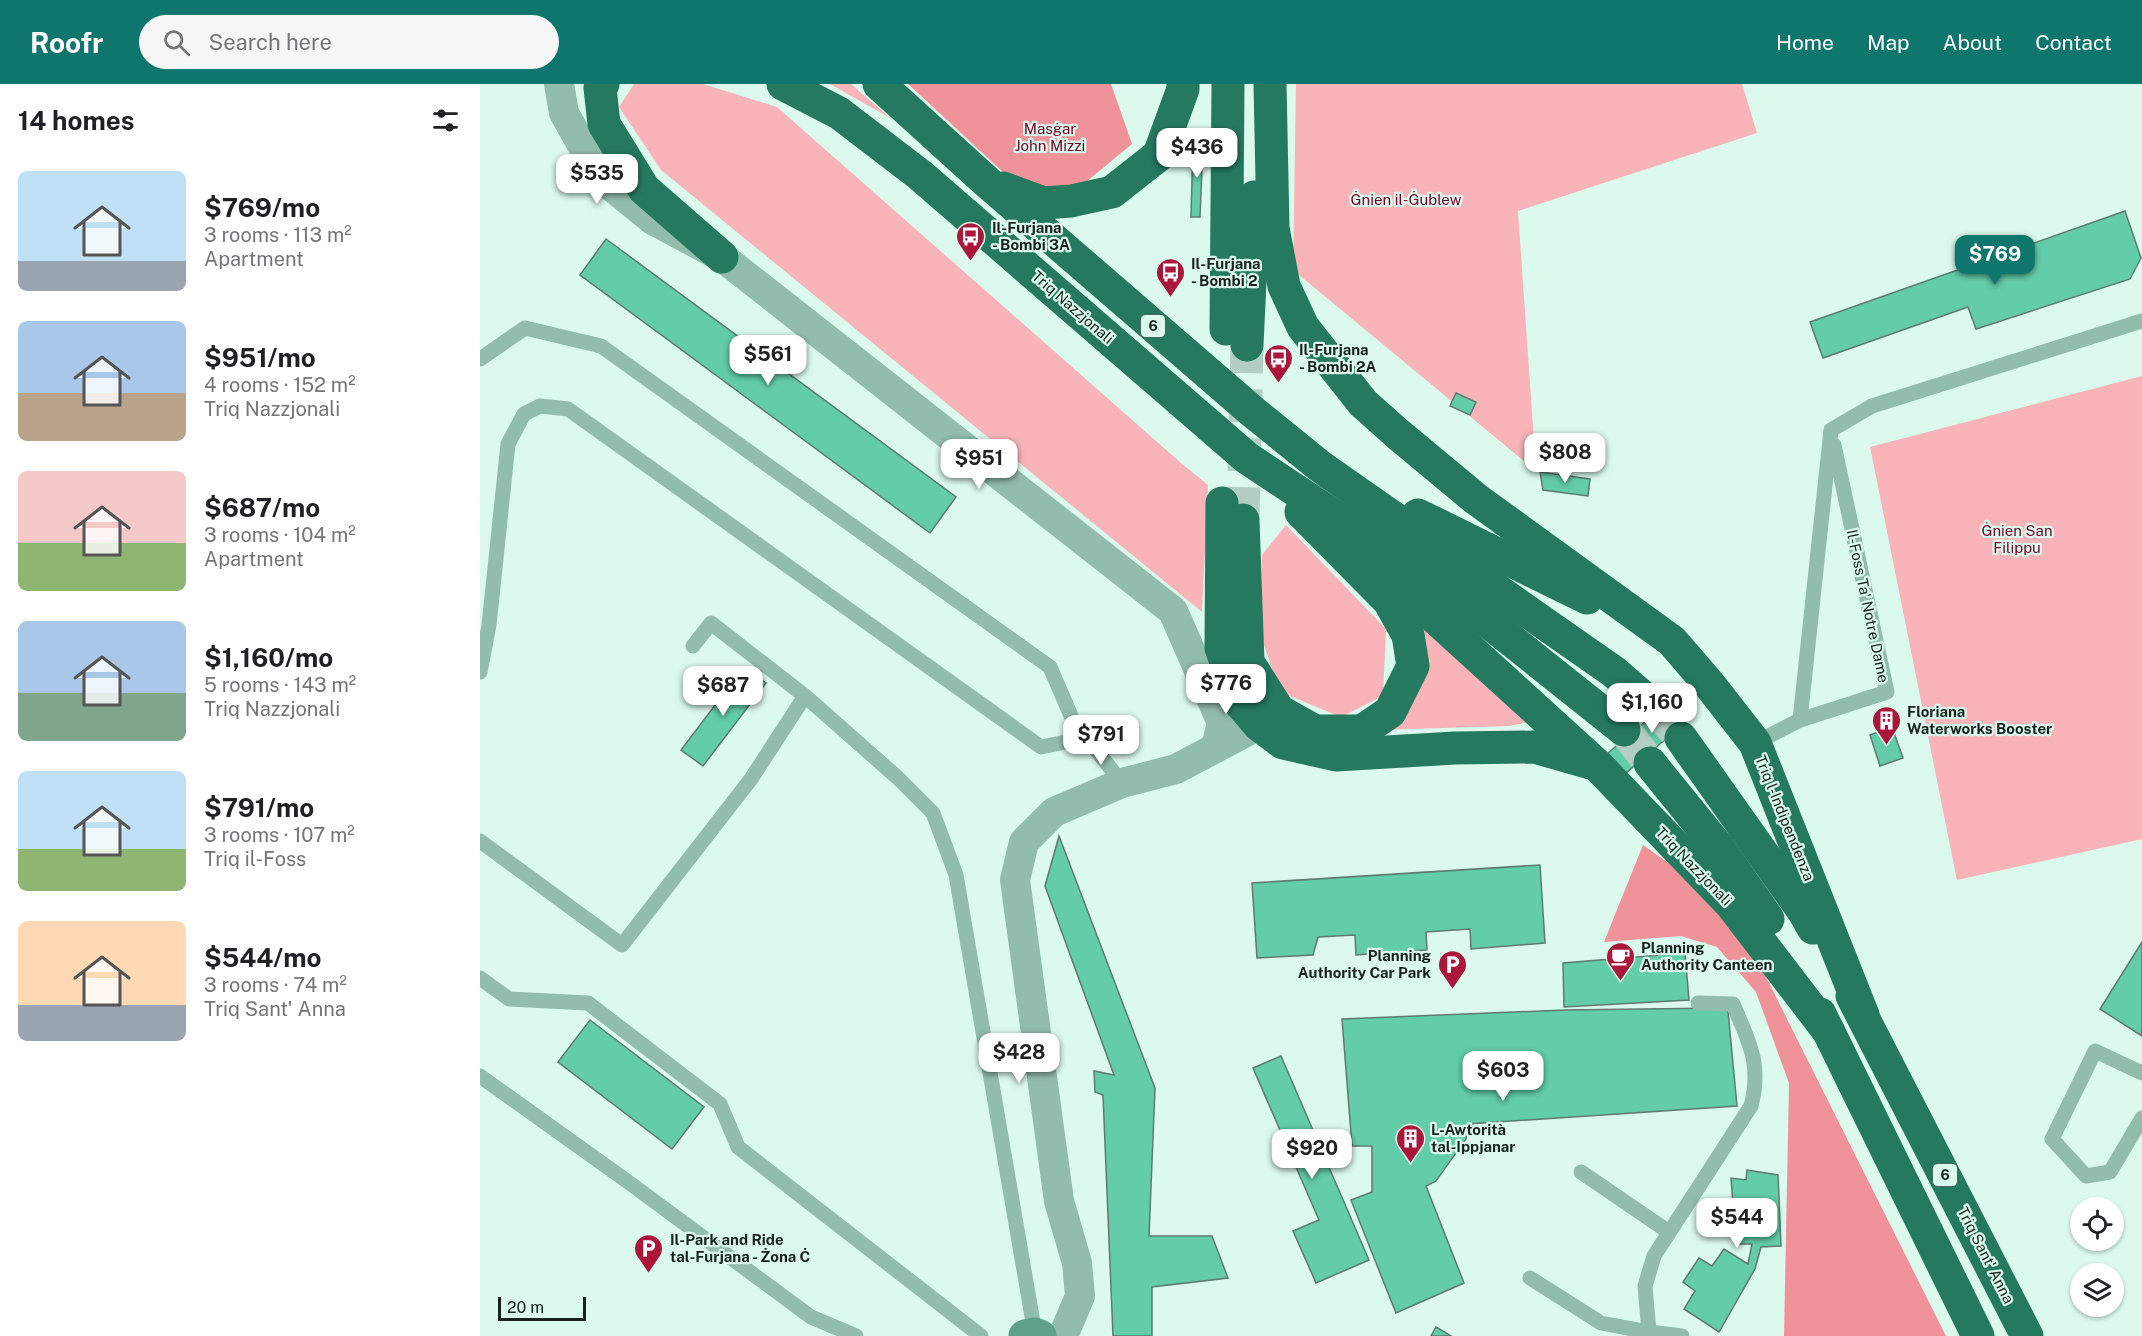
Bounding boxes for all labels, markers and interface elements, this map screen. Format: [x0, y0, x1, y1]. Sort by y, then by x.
search box [139, 15, 559, 69]
text: Roofr [30, 26, 103, 59]
icon: search [160, 26, 193, 59]
text: Search here [208, 29, 332, 55]
text: Home [1776, 30, 1834, 55]
text: Map [1867, 30, 1910, 55]
text: About [1943, 30, 2002, 55]
text: Contact [2035, 30, 2112, 55]
icon: filters [429, 104, 462, 137]
text: 14 homes [18, 105, 134, 136]
park label: Masġar John Mizzi [1015, 120, 1085, 154]
pin: $436 [1161, 128, 1233, 179]
text: $436 [1170, 135, 1224, 159]
pin: $535 [561, 154, 633, 205]
text: $535 [570, 161, 624, 185]
park label: Ġnien il-Ġublew [1351, 190, 1462, 208]
text: $769/mo [204, 192, 320, 223]
icon: home [66, 195, 138, 267]
place label: Il-Furjana - Bombi 3A [992, 219, 1070, 253]
bus stop icon: Il-Furjana - Bombi 3A [955, 220, 987, 262]
text: 3 rooms · 113 m² [204, 223, 352, 247]
pin: $769 [1959, 235, 2031, 286]
text: $769 [1969, 242, 2021, 266]
text: Apartment [204, 247, 304, 271]
place label: Il-Furjana - Bombi 2 [1191, 255, 1261, 289]
bus stop icon: Il-Furjana - Bombi 2 [1154, 256, 1186, 298]
street label: Triq Nazzjonali [1029, 267, 1117, 347]
road number: 6 [1141, 315, 1165, 337]
pin: $561 [732, 335, 804, 386]
place label: Il-Furjana - Bombi 2A [1299, 341, 1377, 375]
text: $951/mo [204, 342, 316, 373]
text: $561 [744, 342, 792, 366]
bus stop icon: Il-Furjana - Bombi 2A [1262, 342, 1294, 384]
icon: home [66, 345, 138, 417]
text: 4 rooms · 152 m² [204, 373, 356, 397]
text: Triq Nazzjonali [204, 397, 340, 421]
pin: $808 [1529, 433, 1601, 484]
pin: $951 [943, 439, 1015, 490]
text: $808 [1538, 440, 1592, 464]
text: $951 [955, 446, 1003, 470]
text: $687/mo [204, 492, 320, 523]
icon: home [66, 495, 138, 567]
park label: Ġnien San Filippu [1981, 521, 2053, 556]
text: 3 rooms · 104 m² [204, 523, 356, 547]
street label: Il-Foss Ta' Notre Dame [1843, 528, 1893, 684]
text: Apartment [204, 547, 304, 571]
text: $1,160/mo [204, 642, 333, 673]
icon: home [66, 645, 138, 717]
pin: $776 [1190, 664, 1262, 715]
pin: $687 [687, 666, 759, 717]
text: $776 [1200, 671, 1252, 695]
text: 5 rooms · 143 m² [204, 673, 356, 697]
text: $687 [697, 673, 749, 697]
pin: $1,160 [1603, 683, 1701, 734]
text: $1,160 [1621, 690, 1683, 714]
text: Triq Nazzjonali [204, 697, 340, 721]
place label: Floriana Waterworks Booster [1907, 703, 2052, 737]
building icon: Floriana Waterworks Booster [1870, 704, 1902, 746]
pin: $791 [1065, 715, 1137, 766]
text: $791 [1077, 722, 1125, 746]
street label: Triq l-Indipendenza [1752, 753, 1818, 883]
text: $791/mo [204, 792, 314, 823]
icon: home [66, 795, 138, 867]
text: 3 rooms · 107 m² [204, 823, 355, 847]
street label: Triq Nazzjonali [1652, 823, 1736, 909]
text: Triq il-Foss [204, 847, 306, 871]
place label: Planning Authority Canteen [1641, 939, 1773, 973]
cafe icon: Planning Authority Canteen [1604, 940, 1636, 982]
text: $544/mo [204, 942, 322, 973]
icon: home [66, 945, 138, 1017]
place label: Planning Authority Car Park [1298, 947, 1432, 981]
parking icon: Planning Authority Car Park [1436, 948, 1468, 990]
text: 3 rooms · 74 m² [204, 973, 347, 997]
text: Triq Sant' Anna [204, 997, 346, 1021]
pin: $428 [983, 1033, 1055, 1084]
text: $428 [993, 1040, 1045, 1064]
pin: $603 [1467, 1051, 1539, 1102]
text: $603 [1477, 1058, 1529, 1082]
place label: L-Awtorità tal-Ippjanar [1431, 1121, 1515, 1155]
building icon: L-Awtorità tal-Ippjanar [1394, 1122, 1426, 1164]
pin: $920 [1276, 1129, 1348, 1180]
text: $920 [1286, 1136, 1338, 1160]
road number: 6 [1933, 1164, 1957, 1186]
map controls [2070, 1197, 2124, 1317]
button: locate [2070, 1197, 2124, 1251]
pin: $544 [1701, 1198, 1773, 1249]
street label: Triq Sant' Anna [1954, 1204, 2018, 1306]
text: $544 [1710, 1205, 1764, 1229]
place label: Il-Park and Ride tal-Furjana - Żona Ċ [670, 1231, 811, 1265]
parking icon: Il-Park and Ride tal-Furjana - Żona Ċ [633, 1232, 665, 1274]
button: layers [2070, 1263, 2124, 1317]
scale bar [498, 1294, 586, 1322]
text: 20 m [507, 1298, 544, 1317]

